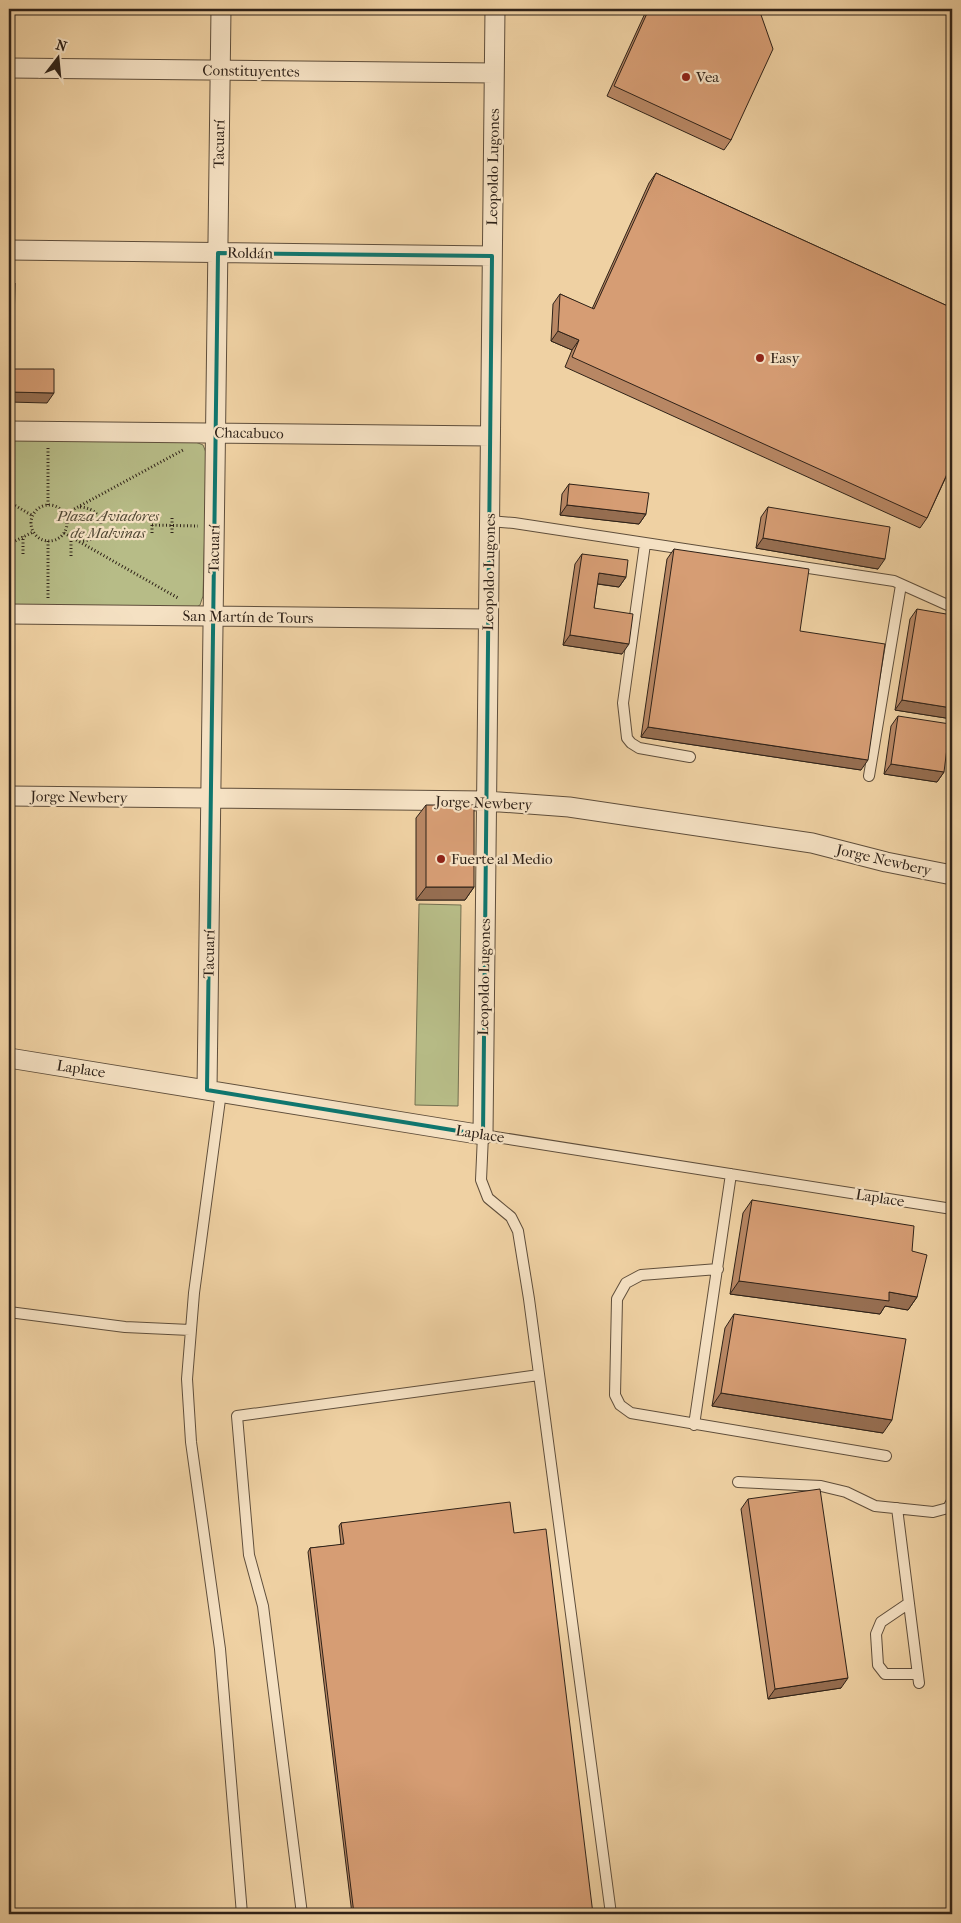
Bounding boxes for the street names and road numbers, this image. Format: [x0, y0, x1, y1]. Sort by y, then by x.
street label: Constituyentes [202, 61, 300, 81]
street label: Leopoldo Lugones [483, 108, 503, 226]
street label: Tacuarí [210, 119, 228, 168]
street label: Roldán [227, 244, 273, 262]
street label: Chacabuco [214, 423, 284, 443]
street label: Leopoldo Lugones [479, 513, 499, 631]
street label: Tacuarí [205, 524, 223, 573]
street label: San Martín de Tours [182, 607, 314, 627]
street label: Jorge Newbery [29, 787, 129, 807]
street label: Jorge Newbery [434, 792, 534, 814]
street label: Jorge Newbery [834, 840, 934, 880]
street label: Leopoldo Lugones [474, 918, 494, 1036]
street label: Tacuarí [200, 929, 218, 978]
street label: Laplace [55, 1056, 107, 1082]
street label: Laplace [454, 1121, 506, 1147]
street label: Laplace [854, 1185, 906, 1211]

